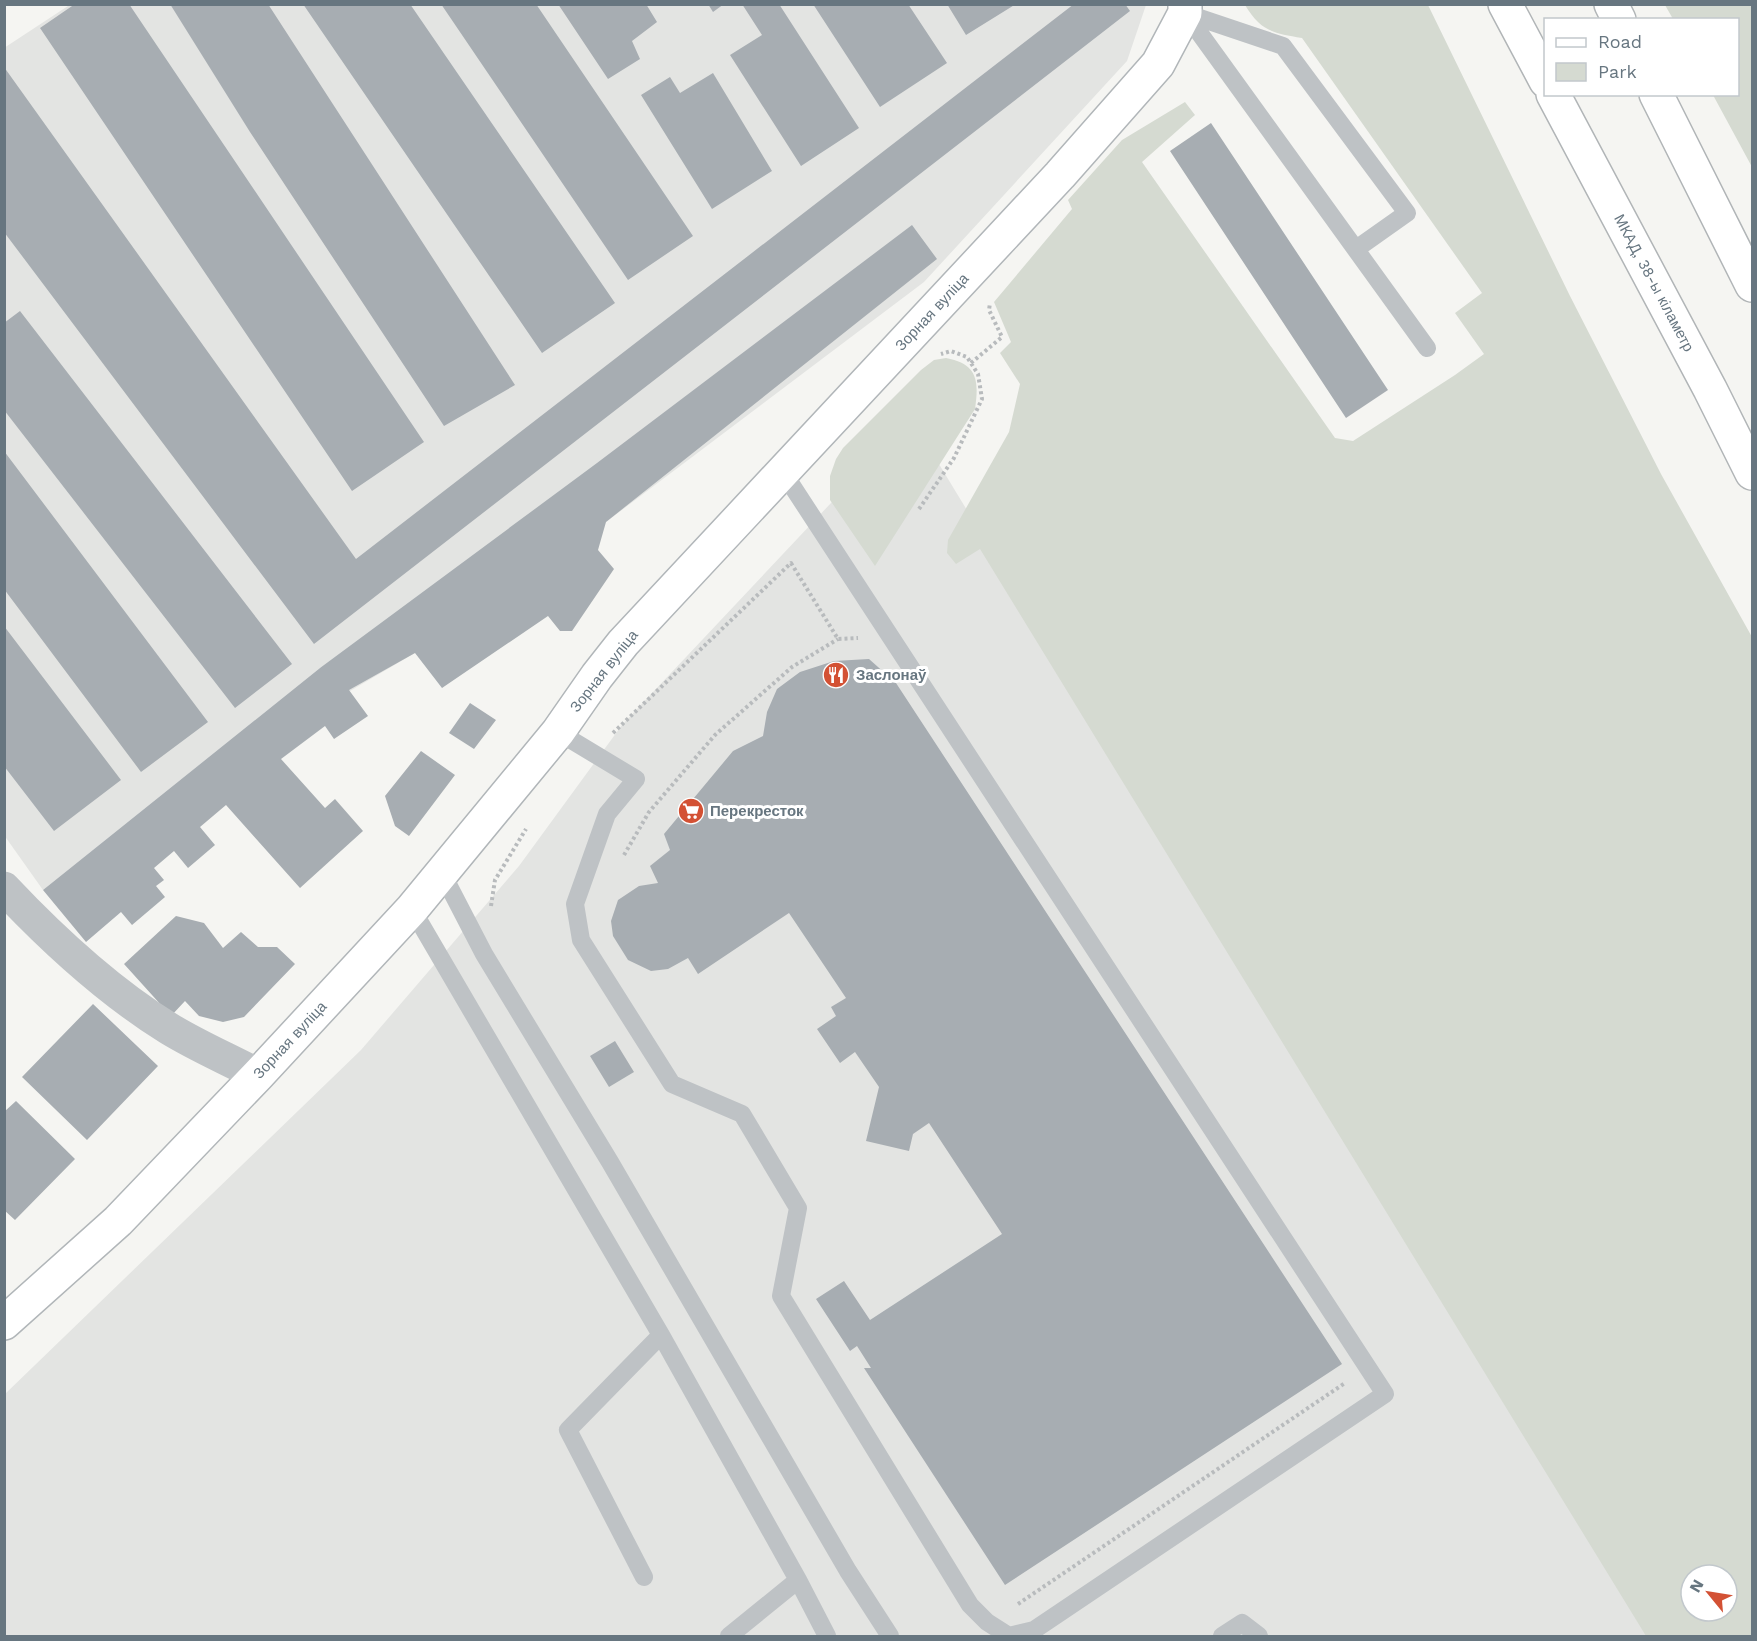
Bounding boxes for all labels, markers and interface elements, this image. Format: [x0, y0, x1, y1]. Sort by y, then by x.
legend [1544, 18, 1739, 96]
text: Road [1598, 31, 1642, 52]
text: Park [1598, 61, 1637, 82]
street label: МКАД, 38-ы кіламетр [1610, 211, 1698, 355]
street label: Зорная вуліца [892, 269, 973, 354]
street label: Зорная вуліца [566, 626, 642, 716]
restaurant icon: Заслонаў [821, 660, 851, 690]
place label: Заслонаў [856, 666, 927, 684]
supermarket icon: Перекресток [676, 796, 706, 826]
place label: Перекресток [710, 802, 804, 820]
street label: Зорная вуліца [250, 997, 331, 1082]
north arrow [1679, 1563, 1739, 1623]
text: N [1685, 1576, 1708, 1596]

